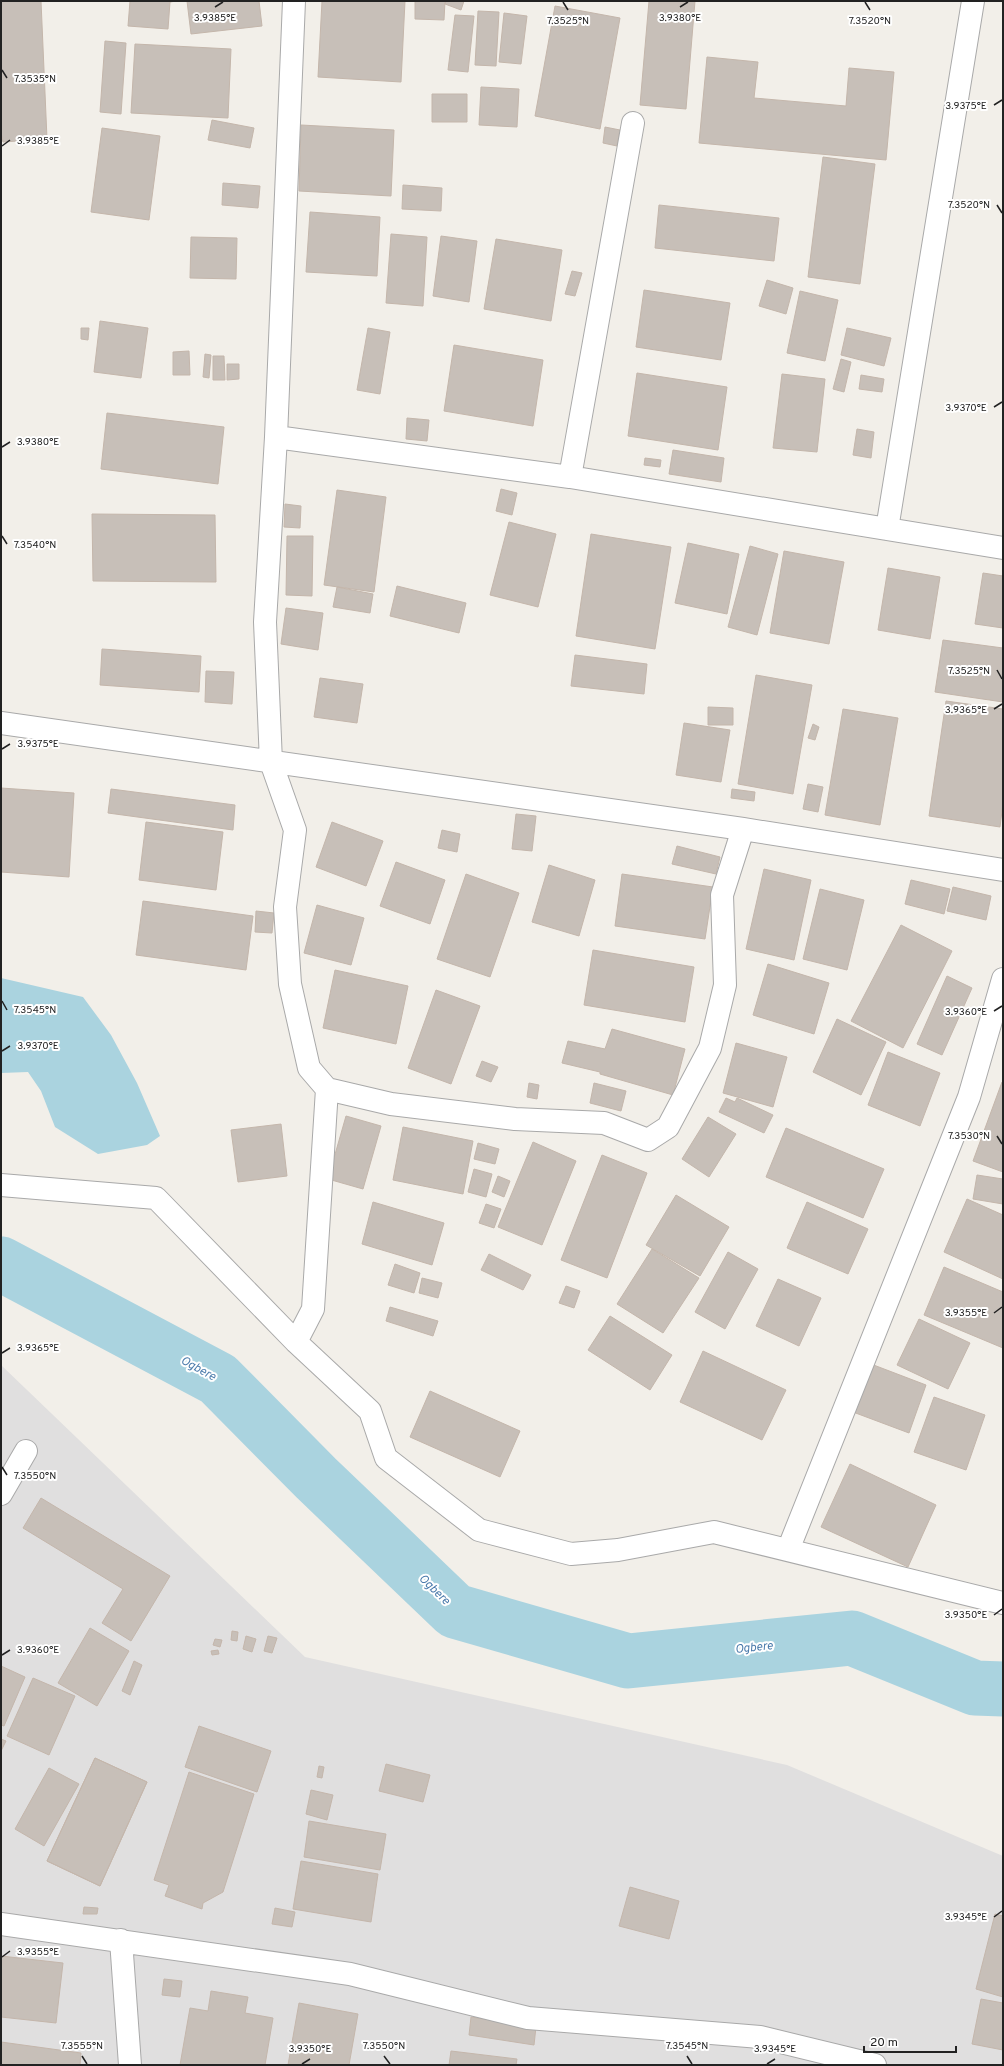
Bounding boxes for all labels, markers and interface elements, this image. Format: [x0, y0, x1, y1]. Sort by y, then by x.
text: 3.9385°E [194, 12, 236, 25]
text: 3.9380°E [659, 12, 701, 25]
text: 7.3525°N [547, 15, 589, 28]
text: 7.3520°N [849, 15, 891, 28]
text: 7.3535°N [14, 73, 56, 86]
text: 3.9375°E [945, 100, 987, 113]
text: 3.9385°E [17, 135, 59, 148]
text: 7.3520°N [948, 199, 990, 212]
text: 3.9370°E [945, 402, 987, 415]
text: 3.9380°E [17, 436, 59, 449]
text: 7.3540°N [14, 539, 56, 552]
text: 7.3525°N [948, 665, 990, 678]
text: 3.9365°E [945, 704, 987, 717]
text: 3.9375°E [17, 738, 59, 751]
text: 7.3545°N [14, 1004, 56, 1017]
text: 3.9360°E [945, 1006, 987, 1019]
text: 3.9370°E [17, 1040, 59, 1053]
text: 7.3530°N [948, 1130, 990, 1143]
text: 3.9355°E [945, 1307, 987, 1320]
text: 3.9365°E [17, 1342, 59, 1355]
water label: Ogbere [178, 1353, 219, 1386]
text: 7.3550°N [14, 1470, 56, 1483]
water label: Ogbere [415, 1571, 454, 1609]
text: 3.9350°E [945, 1609, 987, 1622]
water label: Ogbere [734, 1638, 775, 1658]
text: 3.9360°E [17, 1644, 59, 1657]
text: 3.9345°E [945, 1911, 987, 1924]
text: 3.9355°E [17, 1946, 59, 1959]
scale bar [864, 2028, 956, 2054]
text: 20 m [870, 2035, 898, 2051]
text: 7.3555°N [61, 2040, 103, 2053]
text: 7.3550°N [363, 2040, 405, 2053]
text: 7.3545°N [666, 2040, 708, 2053]
text: 3.9350°E [289, 2043, 331, 2056]
text: 3.9345°E [754, 2043, 796, 2056]

